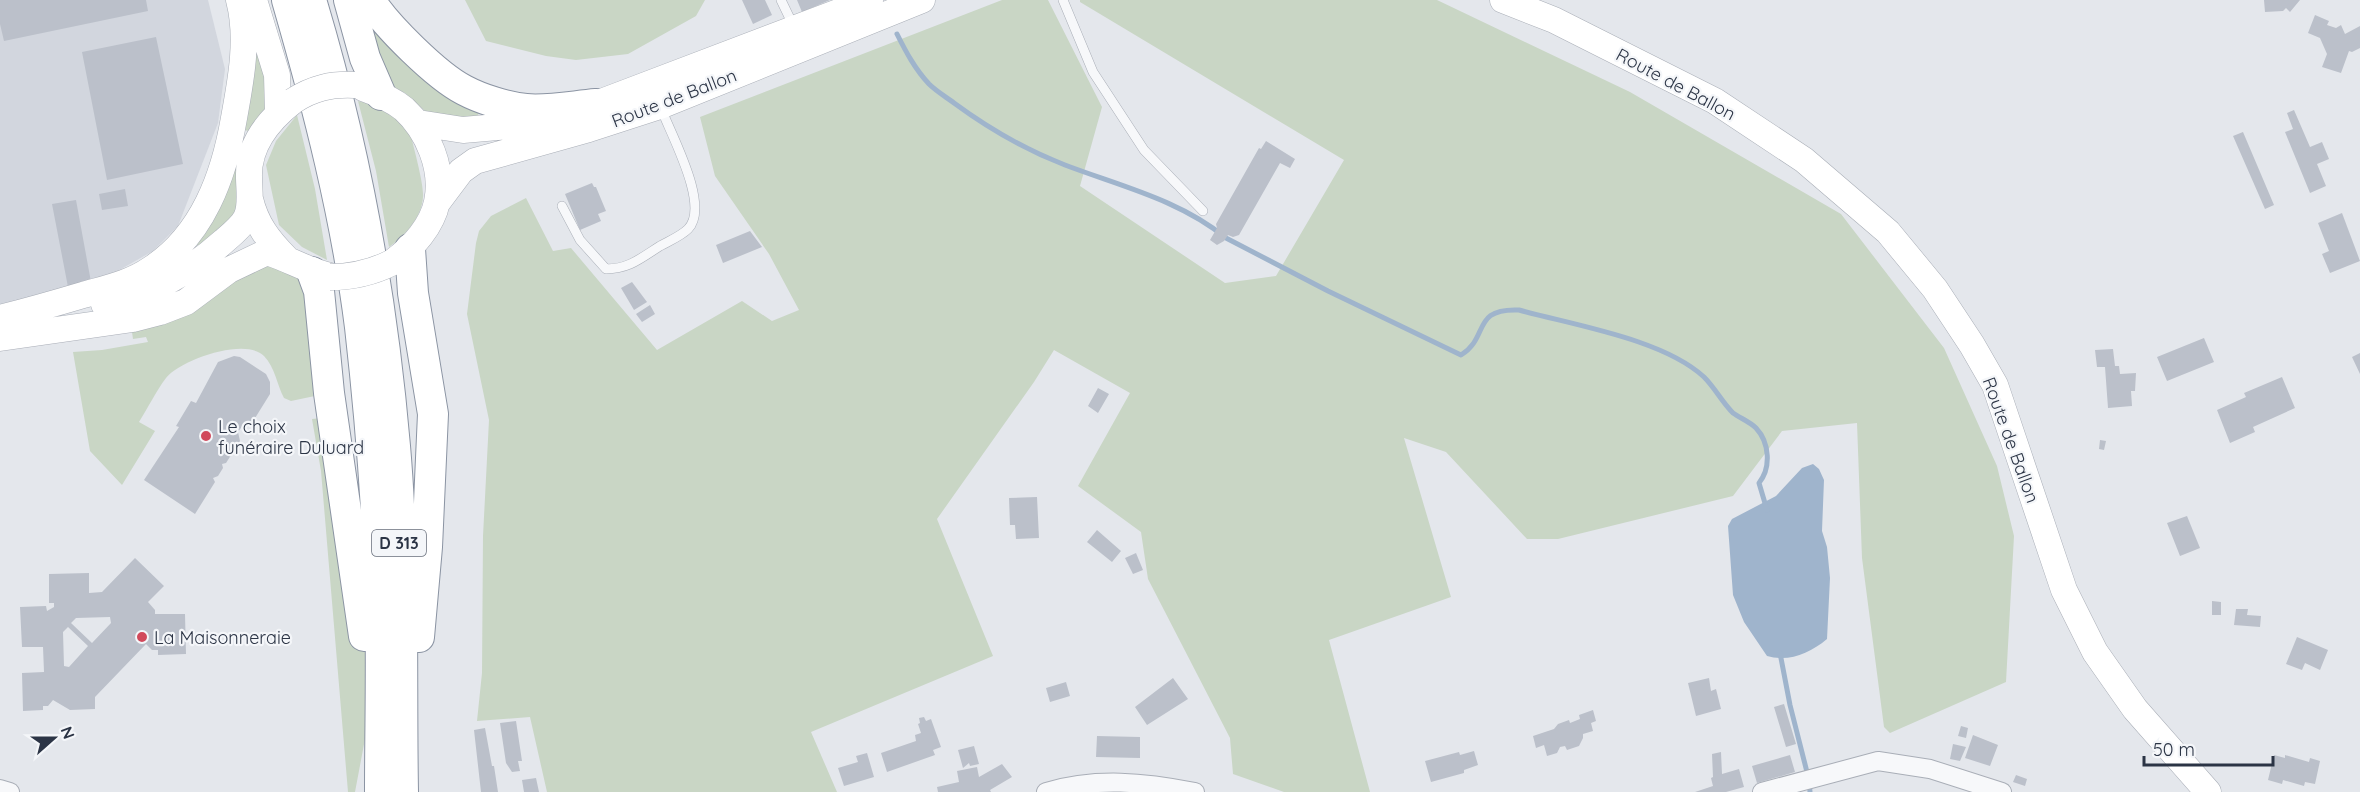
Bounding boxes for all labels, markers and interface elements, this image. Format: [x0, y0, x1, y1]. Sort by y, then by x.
street label: Route de Ballon [1612, 43, 1740, 125]
street label: Route de Ballon [608, 64, 740, 132]
street label: Route de Ballon [1978, 374, 2044, 506]
place label: Le choix funéraire Duluard [218, 415, 364, 459]
marker: Le choix funéraire Duluard [199, 429, 213, 443]
road number: D 313 [372, 530, 426, 556]
place label: La Maisonneraie [154, 626, 291, 649]
marker: La Maisonneraie [135, 630, 149, 644]
north arrow [24, 708, 84, 768]
text: N [57, 724, 79, 742]
scale bar [2144, 729, 2273, 767]
text: 50 m [2153, 738, 2195, 761]

